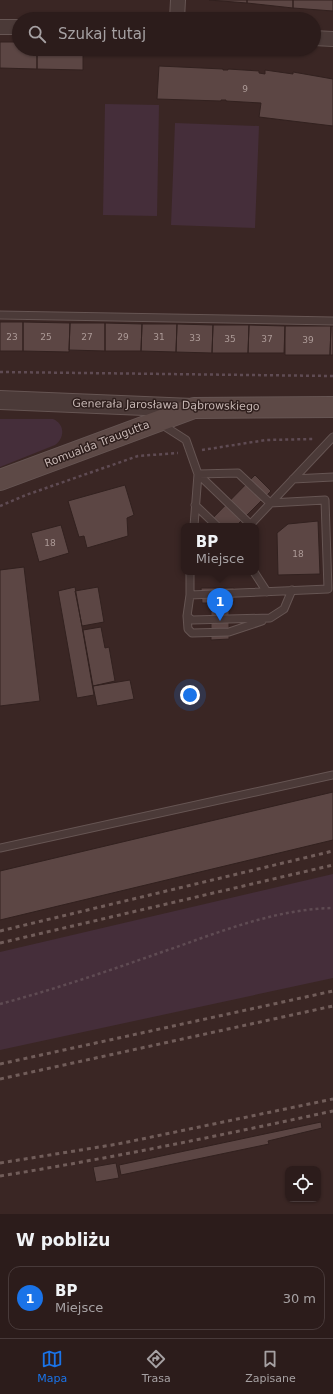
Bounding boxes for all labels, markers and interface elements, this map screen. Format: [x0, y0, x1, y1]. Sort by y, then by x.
search box [12, 12, 321, 56]
icon: search [26, 23, 48, 45]
text: Szukaj tutaj [58, 25, 146, 43]
house number: 9 [242, 84, 248, 94]
house number: 23 [6, 332, 18, 342]
house number: 25 [40, 332, 52, 342]
house number: 27 [81, 332, 93, 342]
house number: 29 [117, 332, 129, 342]
house number: 31 [153, 332, 165, 342]
house number: 33 [189, 333, 201, 343]
house number: 35 [224, 334, 236, 344]
house number: 37 [261, 334, 273, 344]
house number: 39 [302, 335, 314, 345]
street label: Generała Jarosława Dąbrowskiego [72, 397, 260, 413]
street label: Romualda Traugutta [43, 418, 151, 470]
popup [181, 523, 259, 575]
text: BP [196, 533, 218, 551]
house number: 18 [44, 538, 56, 548]
house number: 18 [292, 549, 304, 559]
text: Miejsce [196, 551, 244, 566]
pin: 1 [207, 588, 233, 621]
your location [180, 685, 200, 705]
map controls [285, 1166, 321, 1202]
button: locate [285, 1166, 321, 1202]
text: W pobliżu [16, 1230, 110, 1250]
text: BP [55, 1282, 77, 1300]
text: 1 [25, 1291, 35, 1306]
text: 30 m [283, 1291, 316, 1306]
text: Miejsce [55, 1300, 103, 1315]
tab: Mapa [37, 1348, 67, 1385]
tab: Trasa [142, 1348, 171, 1385]
tab: Zapisane [245, 1348, 296, 1385]

